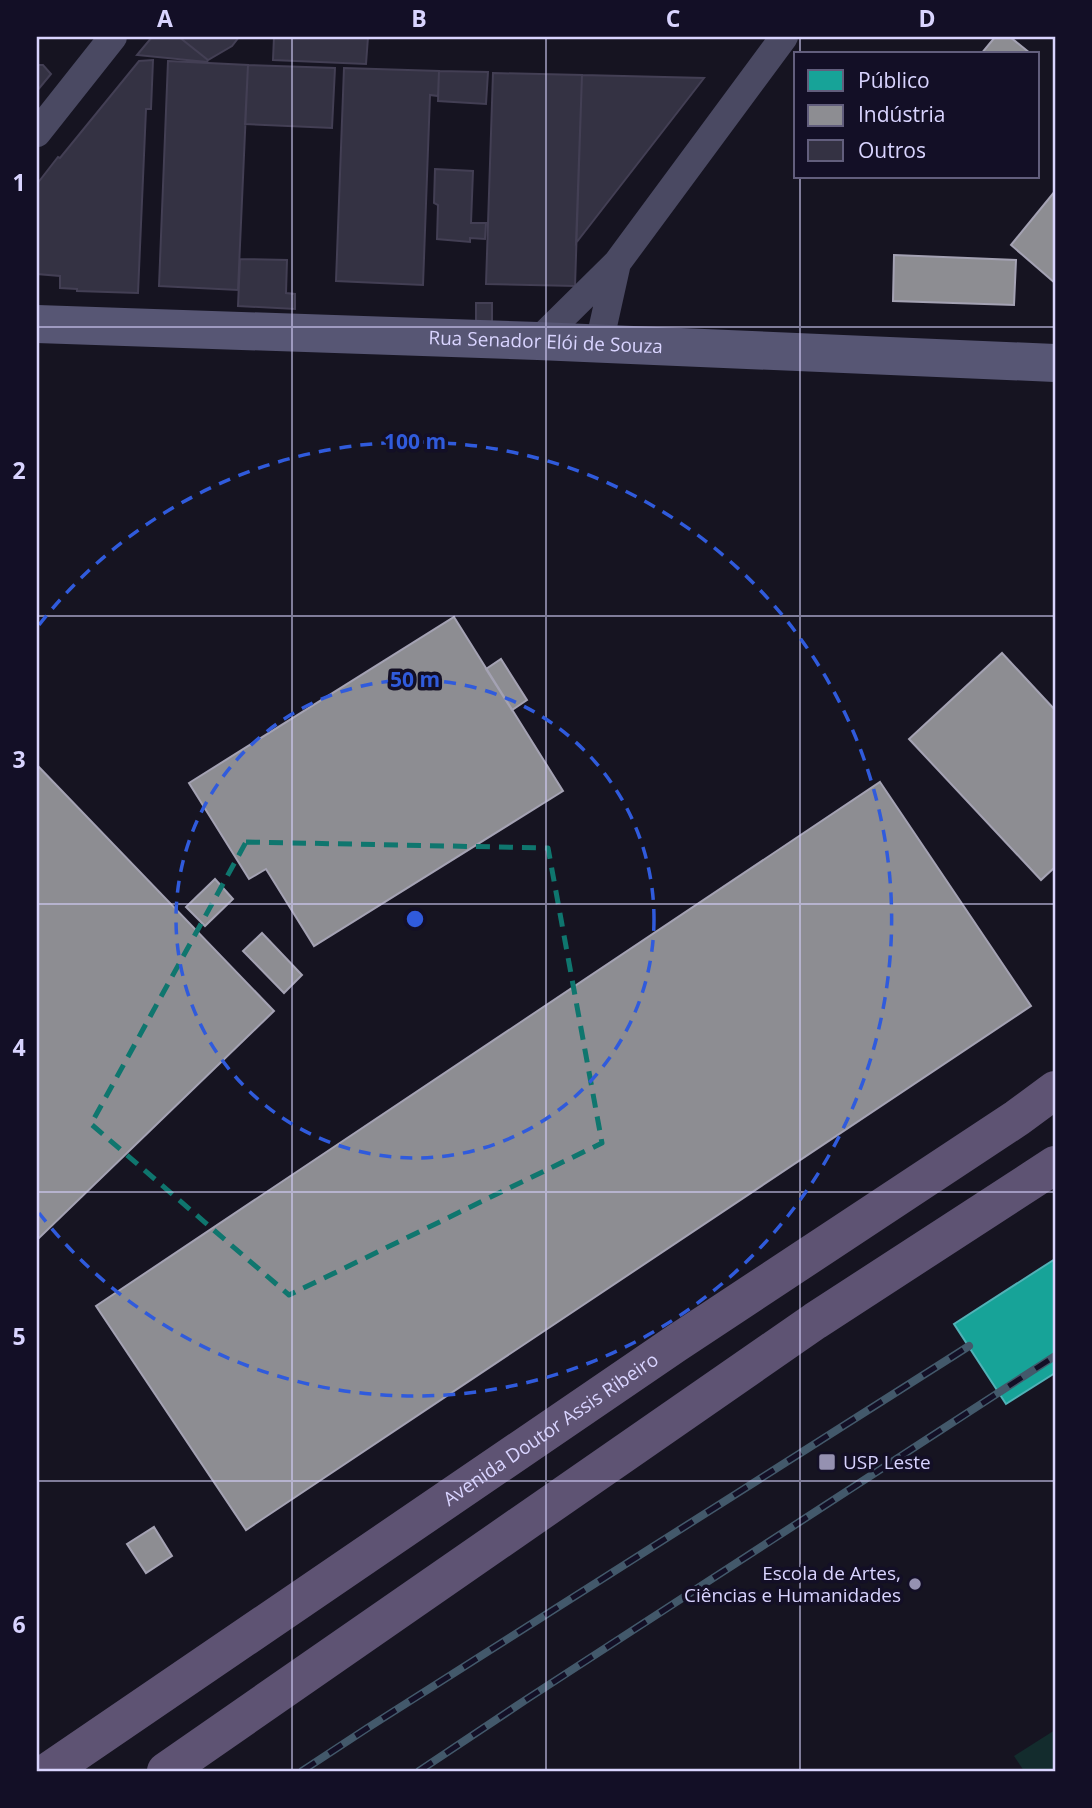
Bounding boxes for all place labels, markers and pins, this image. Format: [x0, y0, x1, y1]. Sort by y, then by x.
centre of rings [403, 907, 427, 931]
place label: USP Leste [843, 1449, 931, 1475]
marker: USP Leste [817, 1452, 837, 1472]
place label: Escola de Artes, Ciências e Humanidades [684, 1560, 901, 1608]
marker: Escola de Artes, Ciências e Humanidades [907, 1576, 923, 1592]

